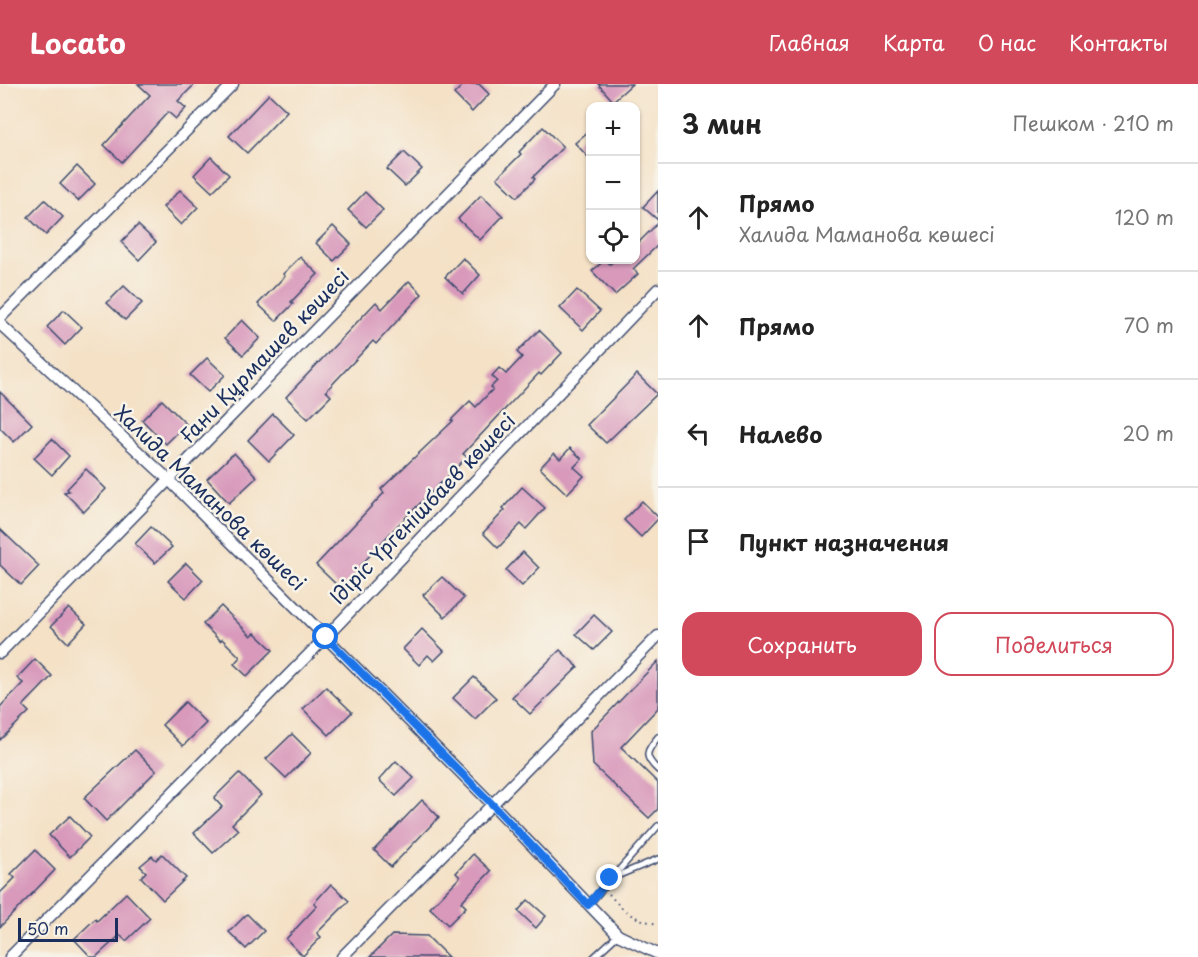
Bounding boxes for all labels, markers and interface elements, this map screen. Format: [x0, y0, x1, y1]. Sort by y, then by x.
text: Locato [30, 21, 126, 64]
text: Главная [769, 26, 850, 58]
text: Карта [883, 26, 945, 58]
text: О нас [978, 26, 1036, 58]
text: Контакты [1069, 26, 1168, 58]
map controls [586, 102, 640, 264]
button: + [586, 102, 640, 156]
text: 3 мин [682, 104, 762, 143]
text: Пешком · 210 m [1013, 108, 1174, 138]
button: − [586, 156, 640, 210]
text: Прямо [739, 186, 814, 219]
icon: ahead [682, 201, 715, 234]
text: 120 m [1115, 202, 1174, 232]
button: locate [586, 210, 640, 264]
text: Халида Маманова көшесі [739, 219, 995, 249]
street label: Ғани Құрмашев көшесі [173, 261, 356, 449]
icon: ahead [682, 309, 715, 342]
text: Прямо [739, 309, 814, 342]
text: 70 m [1124, 310, 1174, 340]
street label: Халида Маманова көшесі [108, 398, 313, 597]
street label: Ідіріс Үргенішбаев көшесі [323, 406, 522, 611]
icon: left [682, 417, 715, 450]
text: Налево [739, 417, 822, 450]
text: 20 m [1122, 418, 1174, 448]
icon: arrive [682, 525, 715, 558]
text: Пункт назначения [739, 525, 949, 558]
button: Сохранить [682, 612, 922, 676]
button: Поделиться [934, 612, 1174, 676]
route start [312, 623, 338, 649]
route end [596, 864, 622, 890]
scale bar [18, 915, 118, 942]
text: 50 m [27, 916, 68, 940]

